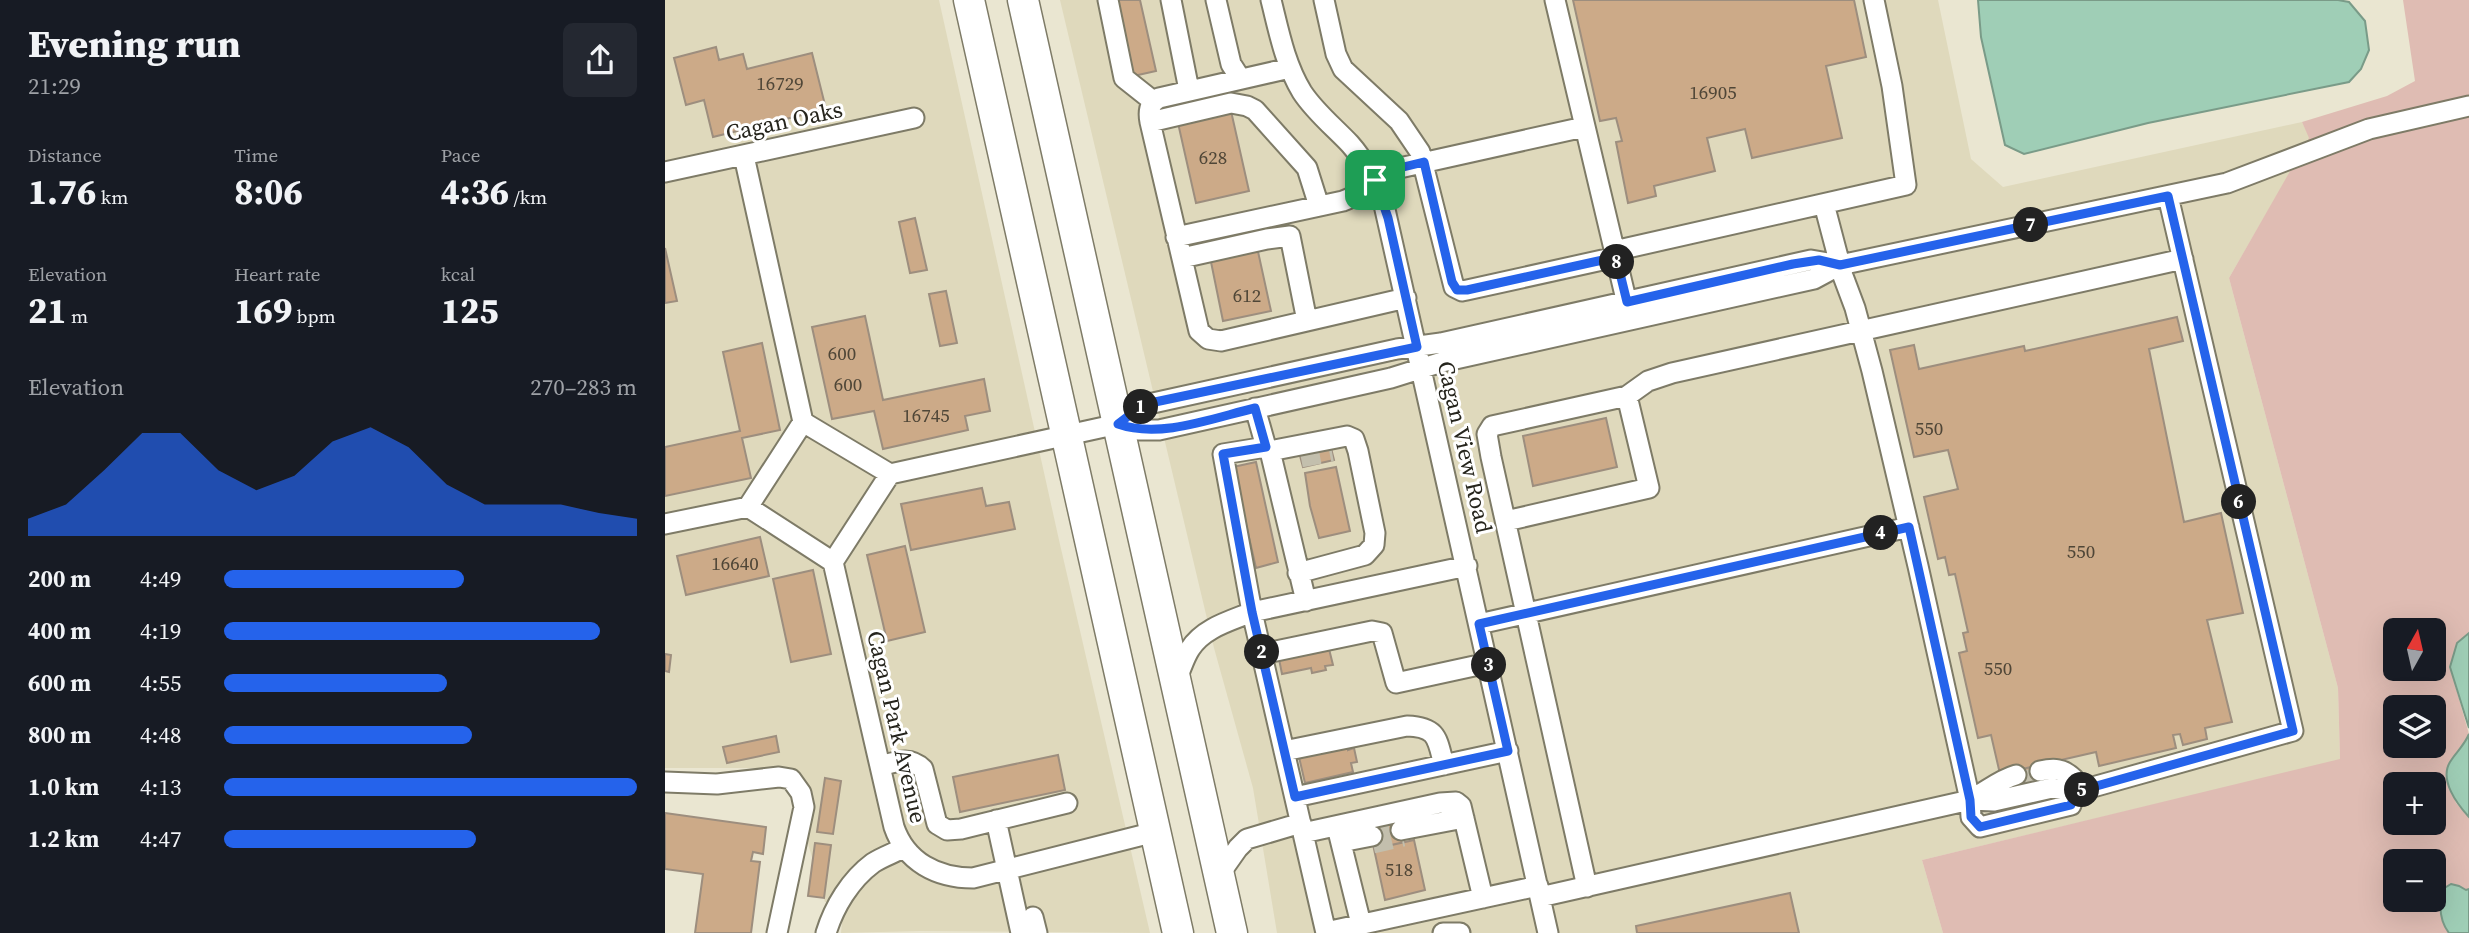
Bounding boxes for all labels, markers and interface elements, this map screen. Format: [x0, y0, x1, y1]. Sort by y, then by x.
text: Evening run [28, 18, 241, 70]
button: share [563, 23, 637, 97]
text: 21:29 [28, 70, 81, 102]
house number: 16729 [756, 70, 804, 96]
house number: 16905 [1689, 79, 1737, 105]
street label: Cagan Oaks [723, 93, 845, 149]
text: Distance [28, 142, 102, 168]
text: Time [234, 142, 278, 168]
text: Pace [441, 142, 480, 168]
house number: 628 [1199, 144, 1227, 170]
pin [1345, 150, 1405, 210]
icon: arrive [1356, 161, 1394, 199]
text: 1.76 [28, 168, 96, 216]
text: 8:06 [234, 168, 303, 216]
text: 4:36 [441, 168, 509, 216]
text: km [96, 184, 128, 210]
text: /km [509, 184, 547, 210]
pin: 7 [2013, 208, 2049, 243]
text: 7 [2025, 211, 2036, 237]
pin: 8 [1599, 244, 1635, 280]
text: 8 [1611, 248, 1622, 274]
text: Elevation [28, 261, 107, 287]
text: Heart rate [234, 261, 320, 287]
text: kcal [441, 261, 475, 287]
house number: 612 [1233, 282, 1261, 308]
text: 21 [28, 287, 67, 335]
text: 169 [234, 287, 292, 335]
text: 125 [441, 287, 499, 335]
text: m [67, 303, 88, 329]
text: bpm [292, 303, 336, 329]
house number: 600 [828, 340, 856, 366]
street label: Cagan View Road [1430, 358, 1500, 536]
text: Elevation [28, 371, 124, 403]
text: 270–283 m [530, 371, 637, 403]
house number: 600 [834, 371, 862, 397]
pin: 1 [1123, 390, 1159, 424]
text: 1 [1135, 393, 1146, 419]
house number: 16745 [902, 402, 950, 428]
house number: 550 [1915, 415, 1943, 441]
pin: 6 [2221, 484, 2257, 520]
text: 6 [2233, 488, 2244, 514]
pin: 4 [1863, 516, 1899, 550]
text: 4 [1875, 519, 1886, 545]
house number: 550 [2067, 538, 2095, 564]
house number: 16640 [711, 550, 759, 576]
text: 200 m [28, 563, 91, 595]
text: 4:49 [140, 563, 181, 595]
text: 400 m [28, 615, 91, 647]
text: 4:19 [140, 615, 181, 647]
north arrow [2383, 618, 2447, 681]
map controls [2383, 618, 2446, 912]
street label: Cagan Park Avenue [859, 628, 935, 826]
pin: 2 [1245, 634, 1279, 670]
text: 2 [1256, 638, 1267, 664]
pin: 3 [1471, 648, 1507, 682]
text: 3 [1483, 651, 1494, 677]
house number: 550 [1984, 655, 2012, 681]
text: 600 m [28, 667, 91, 699]
text: 4:55 [140, 667, 181, 699]
button: layers [2383, 695, 2446, 758]
text: 800 m [28, 719, 91, 751]
text: 4:48 [140, 719, 181, 751]
text: 1.0 km [28, 771, 99, 803]
text: 4:13 [140, 771, 181, 803]
pin: 5 [2065, 772, 2099, 808]
button: + [2383, 772, 2446, 835]
text: 5 [2076, 776, 2087, 802]
text: 1.2 km [28, 823, 99, 855]
text: 4:47 [140, 823, 181, 855]
button: − [2383, 849, 2446, 912]
house number: 518 [1385, 856, 1413, 882]

